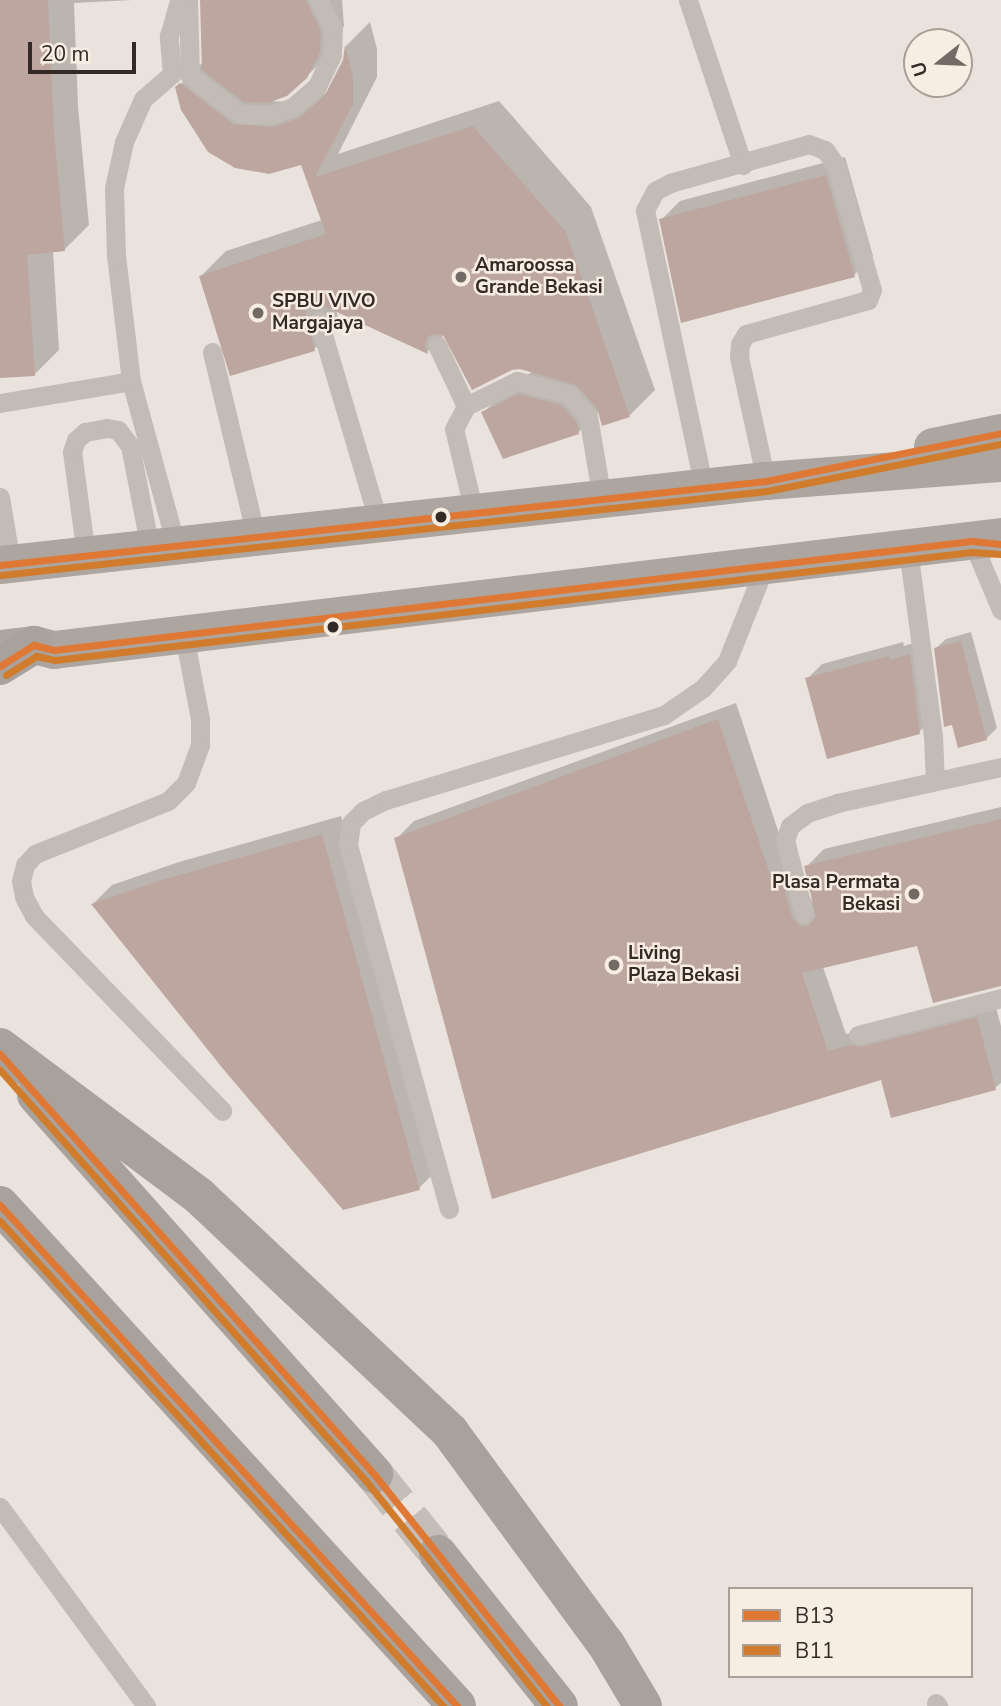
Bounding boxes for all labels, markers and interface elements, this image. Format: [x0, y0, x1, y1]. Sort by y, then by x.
scale bar [32, 28, 140, 72]
north arrow [903, 28, 973, 98]
text: 20 m [41, 40, 90, 68]
text: U [905, 58, 934, 80]
place label: Amaroossa Grande Bekasi [475, 255, 603, 299]
marker: Amaroossa Grande Bekasi [453, 269, 469, 285]
place label: SPBU VIVO Margajaya [272, 291, 376, 335]
marker: SPBU VIVO Margajaya [250, 305, 266, 321]
unlabelled marker [434, 510, 448, 524]
unlabelled marker [326, 620, 340, 634]
place label: Plasa Permata Bekasi [772, 872, 900, 916]
marker: Plasa Permata Bekasi [906, 886, 922, 902]
place label: Living Plaza Bekasi [628, 943, 739, 987]
marker: Living Plaza Bekasi [606, 957, 622, 973]
legend [728, 1587, 973, 1678]
text: B13 [795, 1602, 834, 1630]
text: B11 [795, 1637, 834, 1665]

